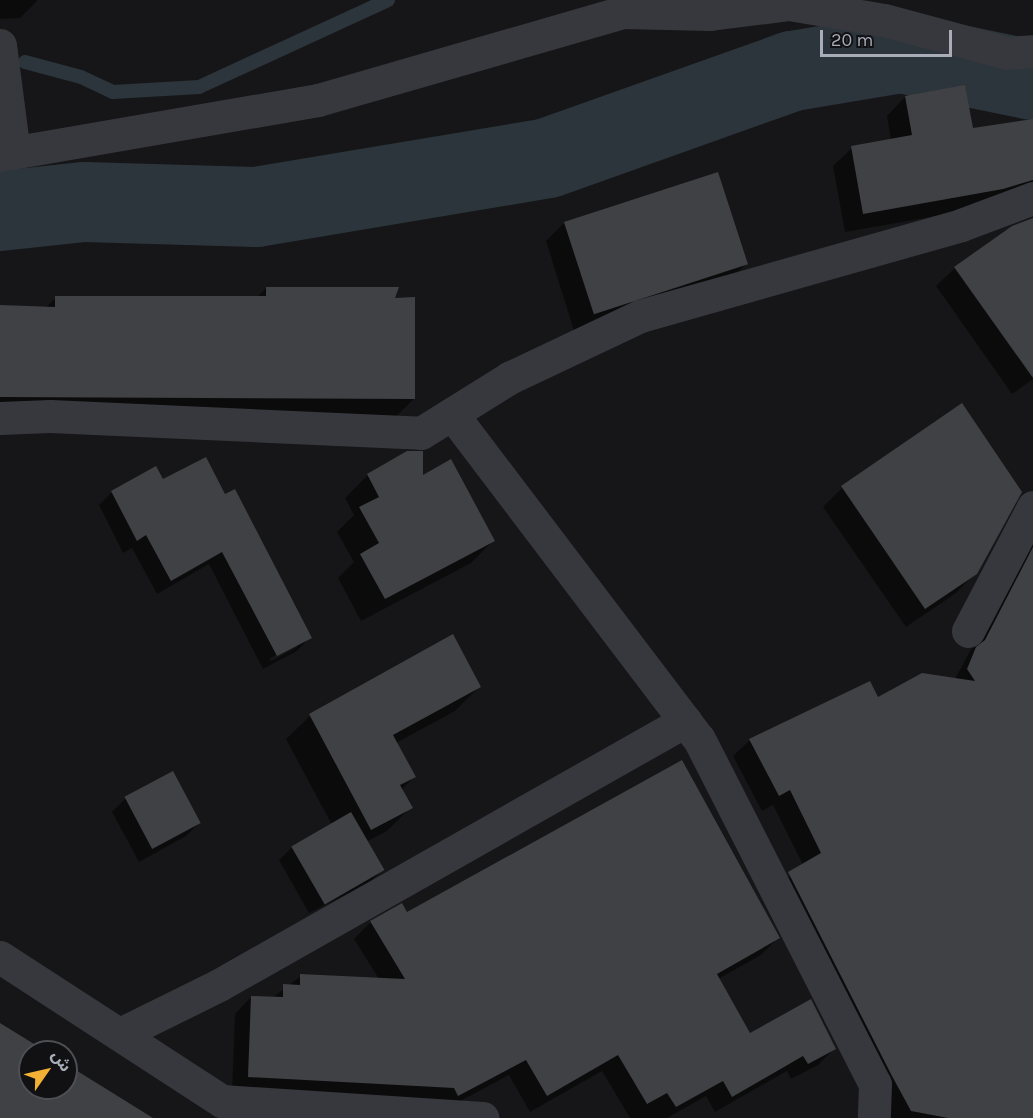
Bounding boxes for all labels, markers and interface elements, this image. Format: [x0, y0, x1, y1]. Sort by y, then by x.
scale bar [823, 18, 955, 56]
text: 20 m [831, 29, 873, 51]
north arrow [18, 1040, 78, 1100]
text: ش [48, 1046, 76, 1075]

